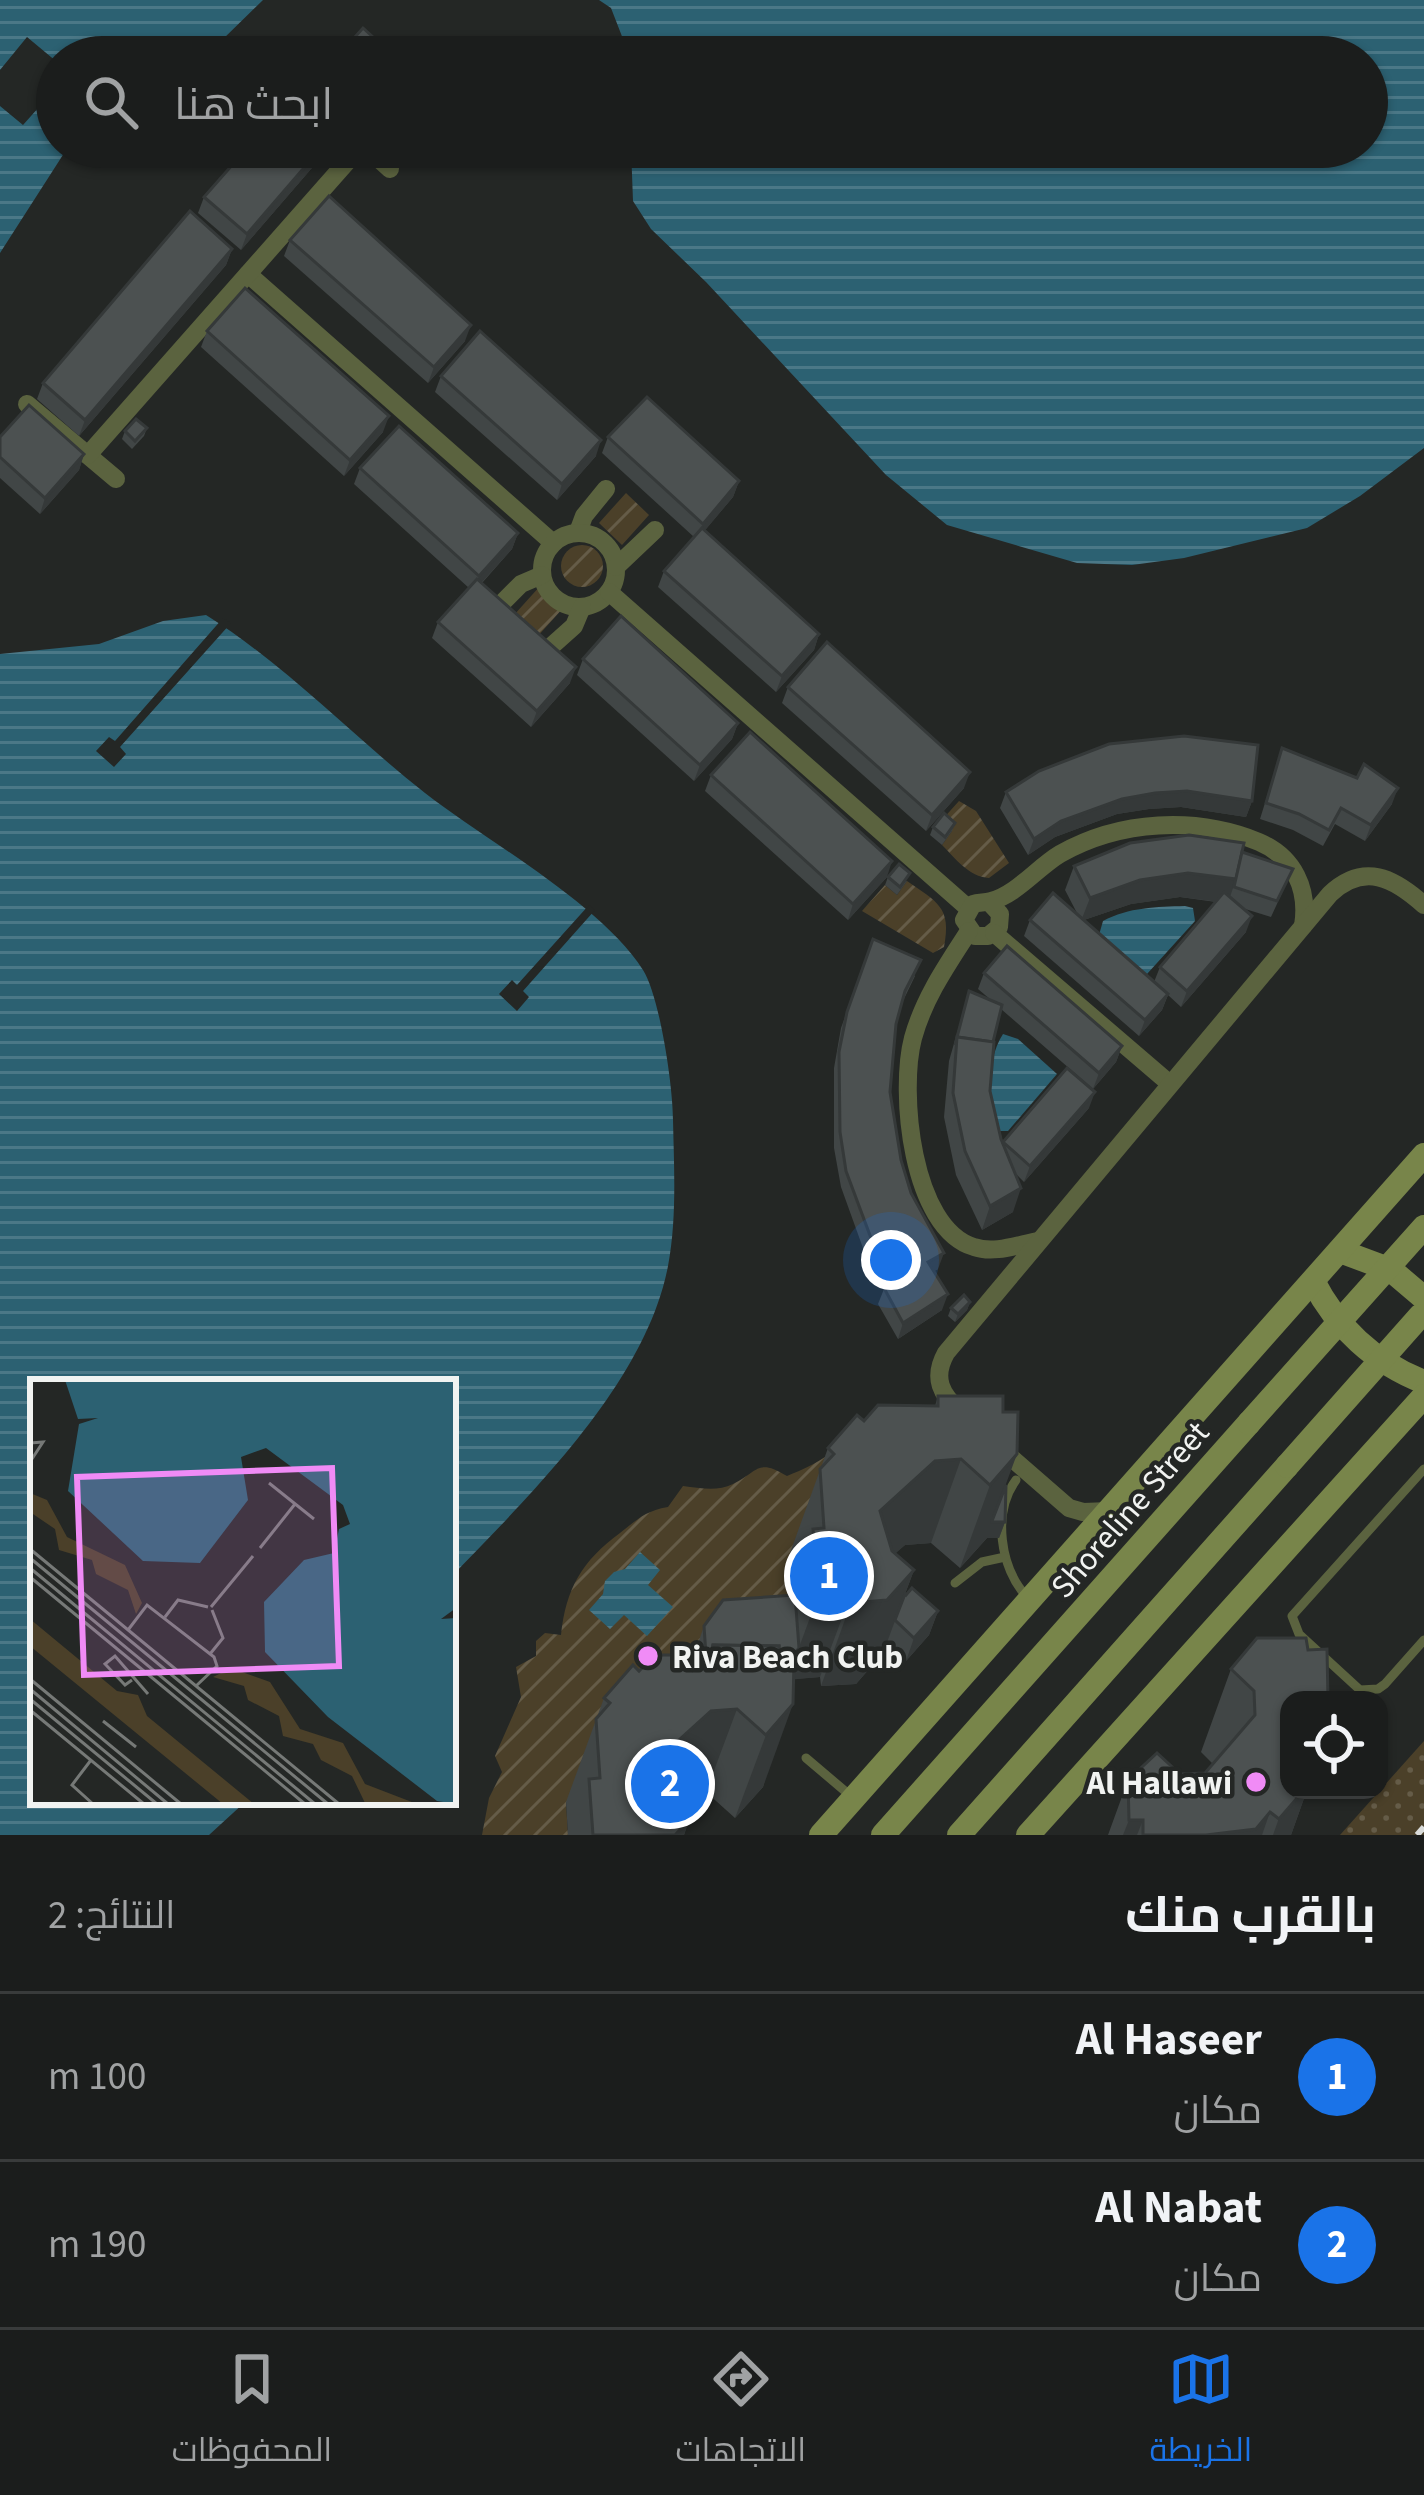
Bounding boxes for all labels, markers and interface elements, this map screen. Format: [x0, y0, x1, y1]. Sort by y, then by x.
search box [36, 36, 1388, 168]
icon: search [78, 69, 144, 135]
text: ابحث هنا [174, 73, 333, 137]
your location [861, 1230, 921, 1290]
inset map [30, 1379, 456, 1805]
street label: Shoreline Street [1040, 1411, 1220, 1609]
pin: 1 [790, 1531, 868, 1621]
place label: Riva Beach Club [672, 1634, 903, 1681]
marker: Riva Beach Club [635, 1643, 661, 1669]
map controls [1280, 1691, 1388, 1799]
button: locate [1280, 1691, 1388, 1799]
pin: 2 [631, 1739, 709, 1829]
place label: Al Hallawi [1085, 1760, 1232, 1807]
marker: Al Hallawi [1243, 1769, 1269, 1795]
text: بالقرب منك [1125, 1880, 1376, 1952]
text: النتائج: 2 [48, 1888, 175, 1944]
text: Al Haseer [1076, 2008, 1262, 2072]
text: 100 m [48, 2049, 146, 2105]
text: 1 [1327, 2049, 1347, 2105]
text: مكان [1174, 2083, 1262, 2139]
text: Al Nabat [1095, 2176, 1262, 2240]
text: 190 m [48, 2217, 146, 2273]
text: 2 [1327, 2217, 1347, 2273]
text: مكان [1174, 2251, 1262, 2307]
tab: المحفوظات [172, 2346, 332, 2480]
tab: الاتجاهات [676, 2346, 806, 2480]
tab: الخريطة [1149, 2346, 1252, 2480]

